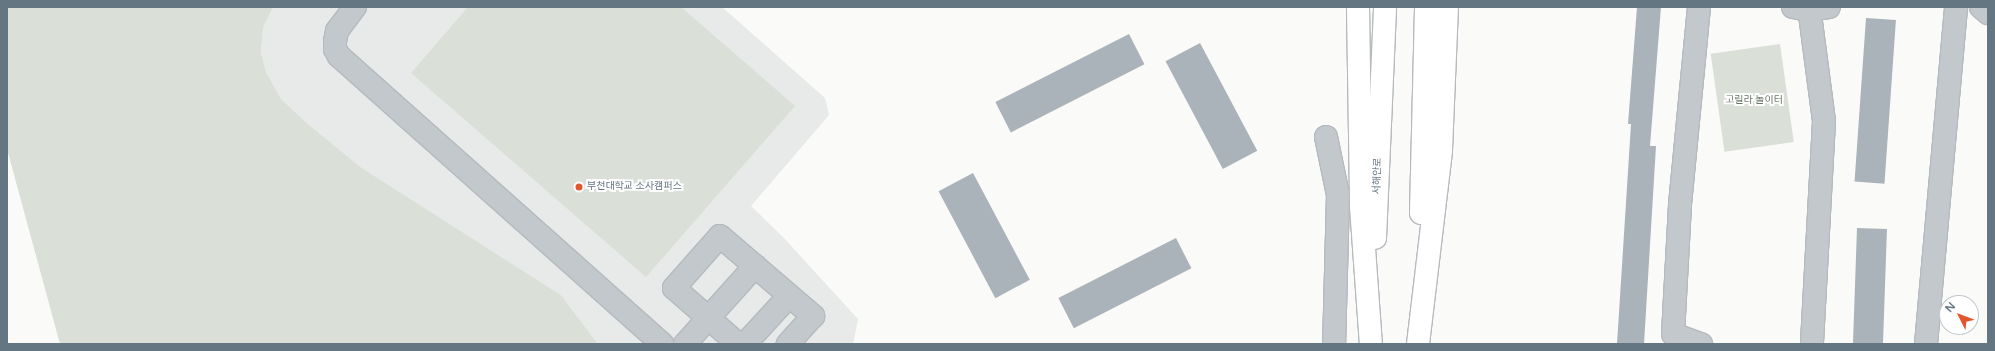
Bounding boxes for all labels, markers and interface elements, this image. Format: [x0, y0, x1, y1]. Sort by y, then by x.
park label: 고릴라 놀이터 [1725, 95, 1783, 107]
street label: 서해안로 [1371, 157, 1385, 195]
place label: 부천대학교 소사캠퍼스 [587, 181, 682, 193]
marker: 부천대학교 소사캠퍼스 [574, 182, 584, 192]
north arrow [1939, 295, 1979, 335]
text: N [1943, 300, 1958, 315]

